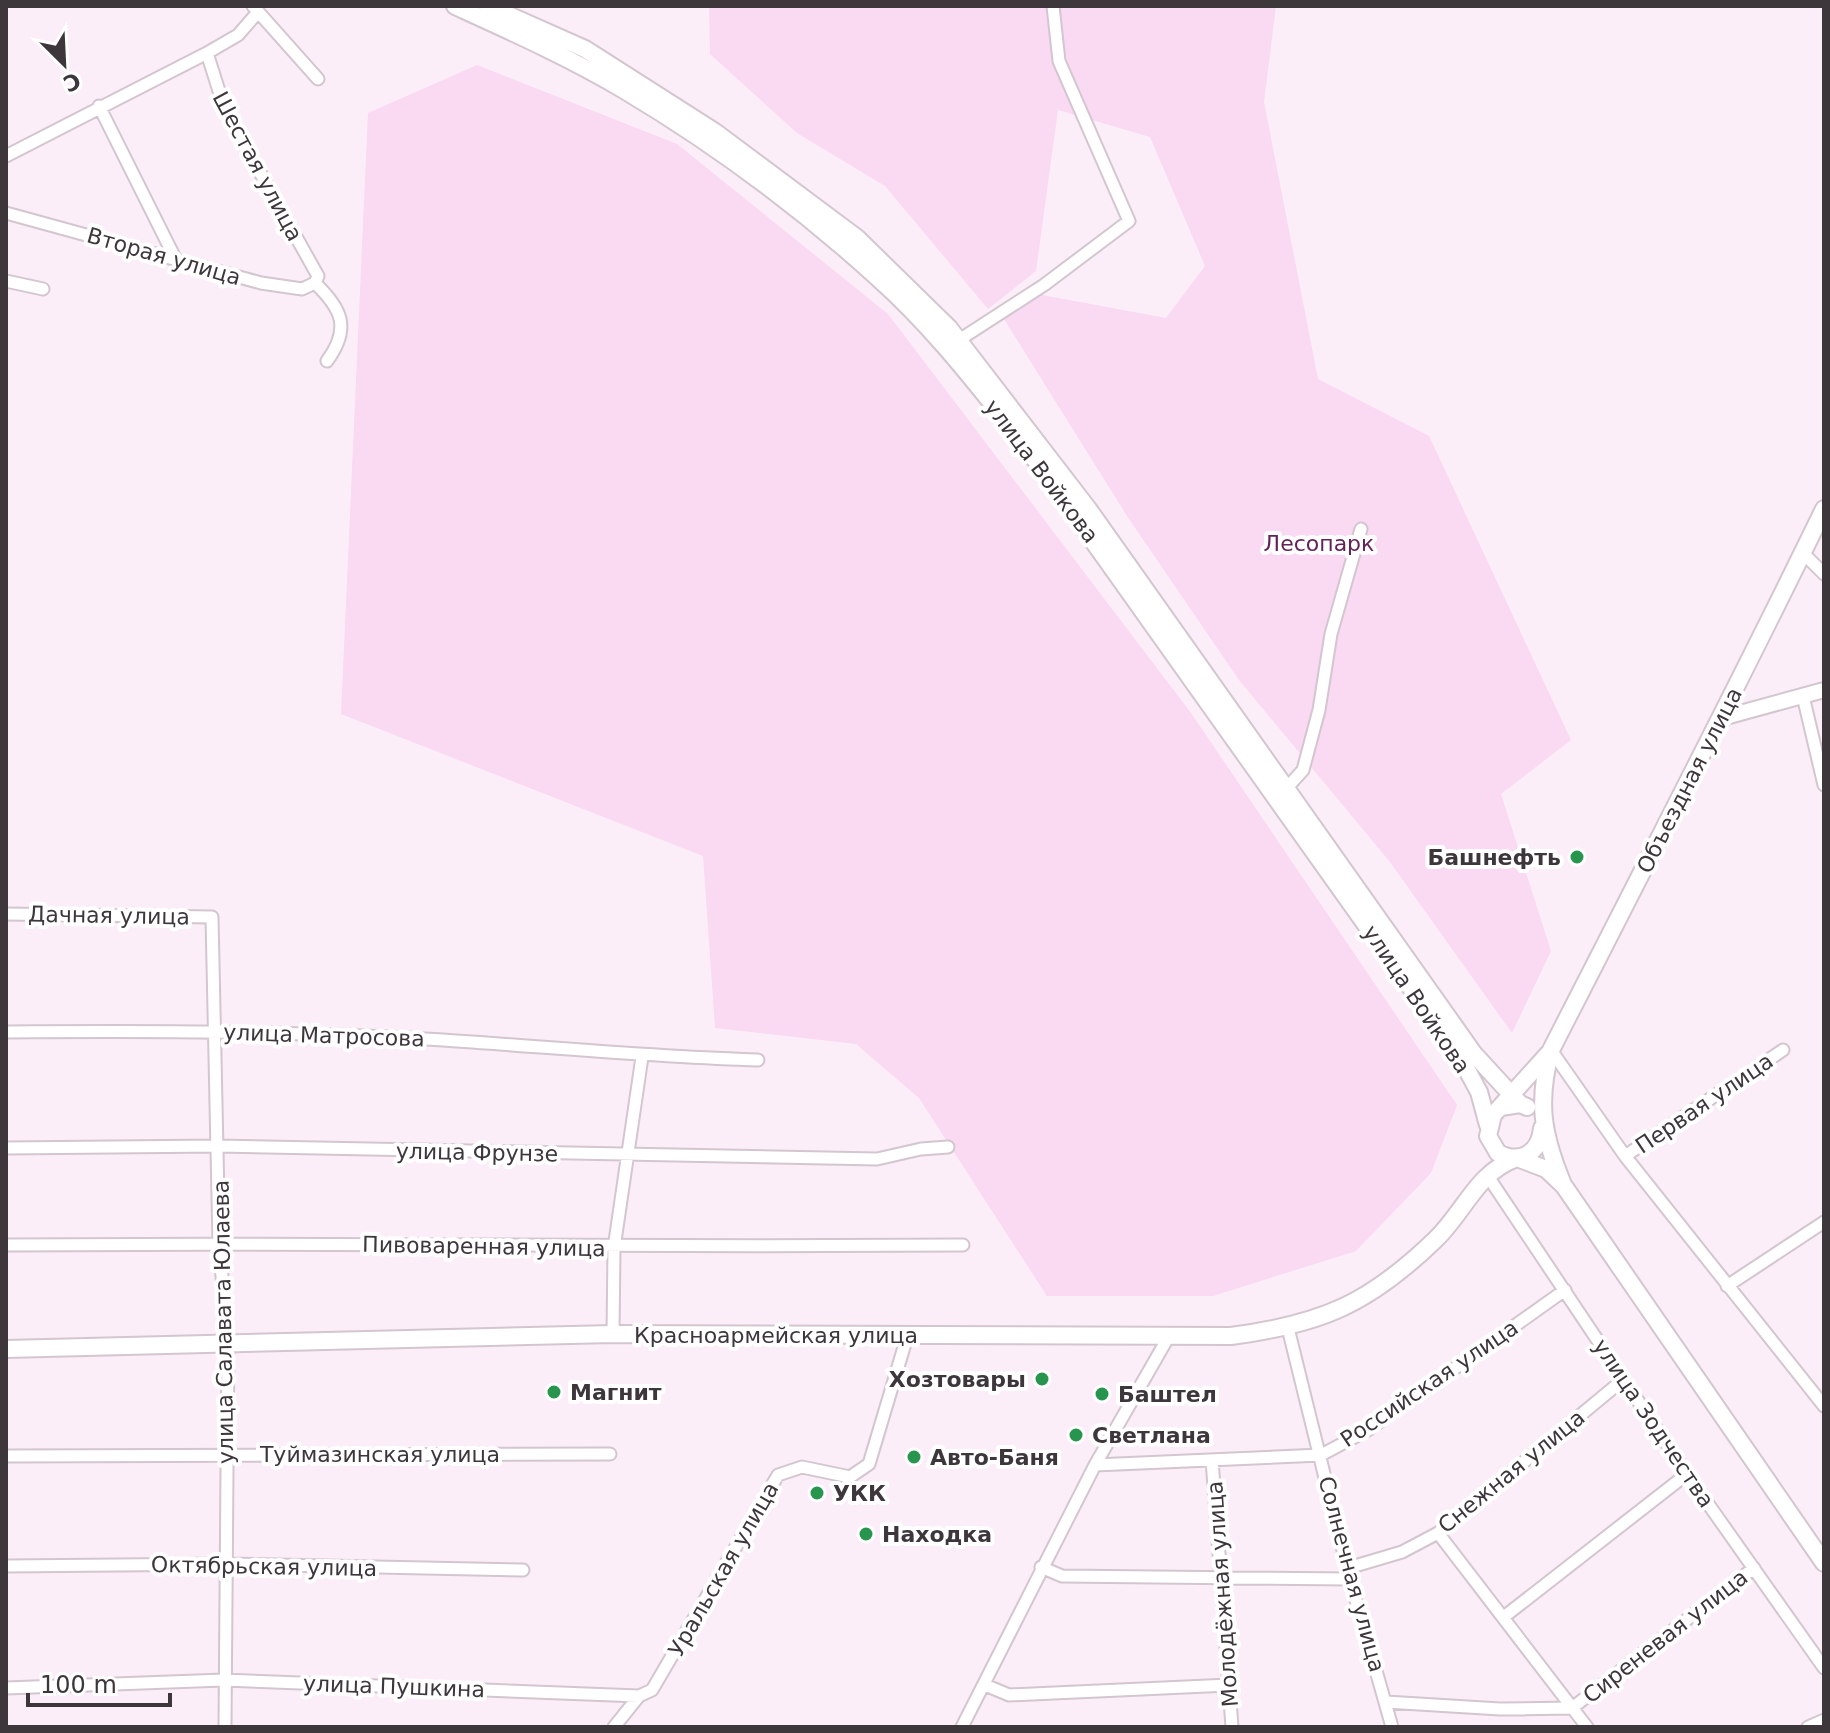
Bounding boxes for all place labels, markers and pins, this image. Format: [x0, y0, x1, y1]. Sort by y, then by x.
place label: Башнефть [1427, 845, 1561, 870]
marker: Башнефть [1568, 848, 1586, 866]
place label: Хозтовары [889, 1367, 1026, 1392]
marker: Хозтовары [1033, 1370, 1051, 1388]
place label: Магнит [570, 1380, 662, 1405]
place label: Баштел [1118, 1382, 1217, 1407]
marker: Магнит [545, 1383, 563, 1401]
marker: Баштел [1093, 1385, 1111, 1403]
place label: Светлана [1092, 1423, 1211, 1448]
marker: Светлана [1067, 1426, 1085, 1444]
place label: Авто-Баня [930, 1445, 1059, 1470]
marker: Авто-Баня [905, 1448, 923, 1466]
place label: УКК [833, 1481, 886, 1506]
marker: УКК [808, 1484, 826, 1502]
place label: Находка [882, 1522, 992, 1547]
marker: Находка [857, 1525, 875, 1543]

